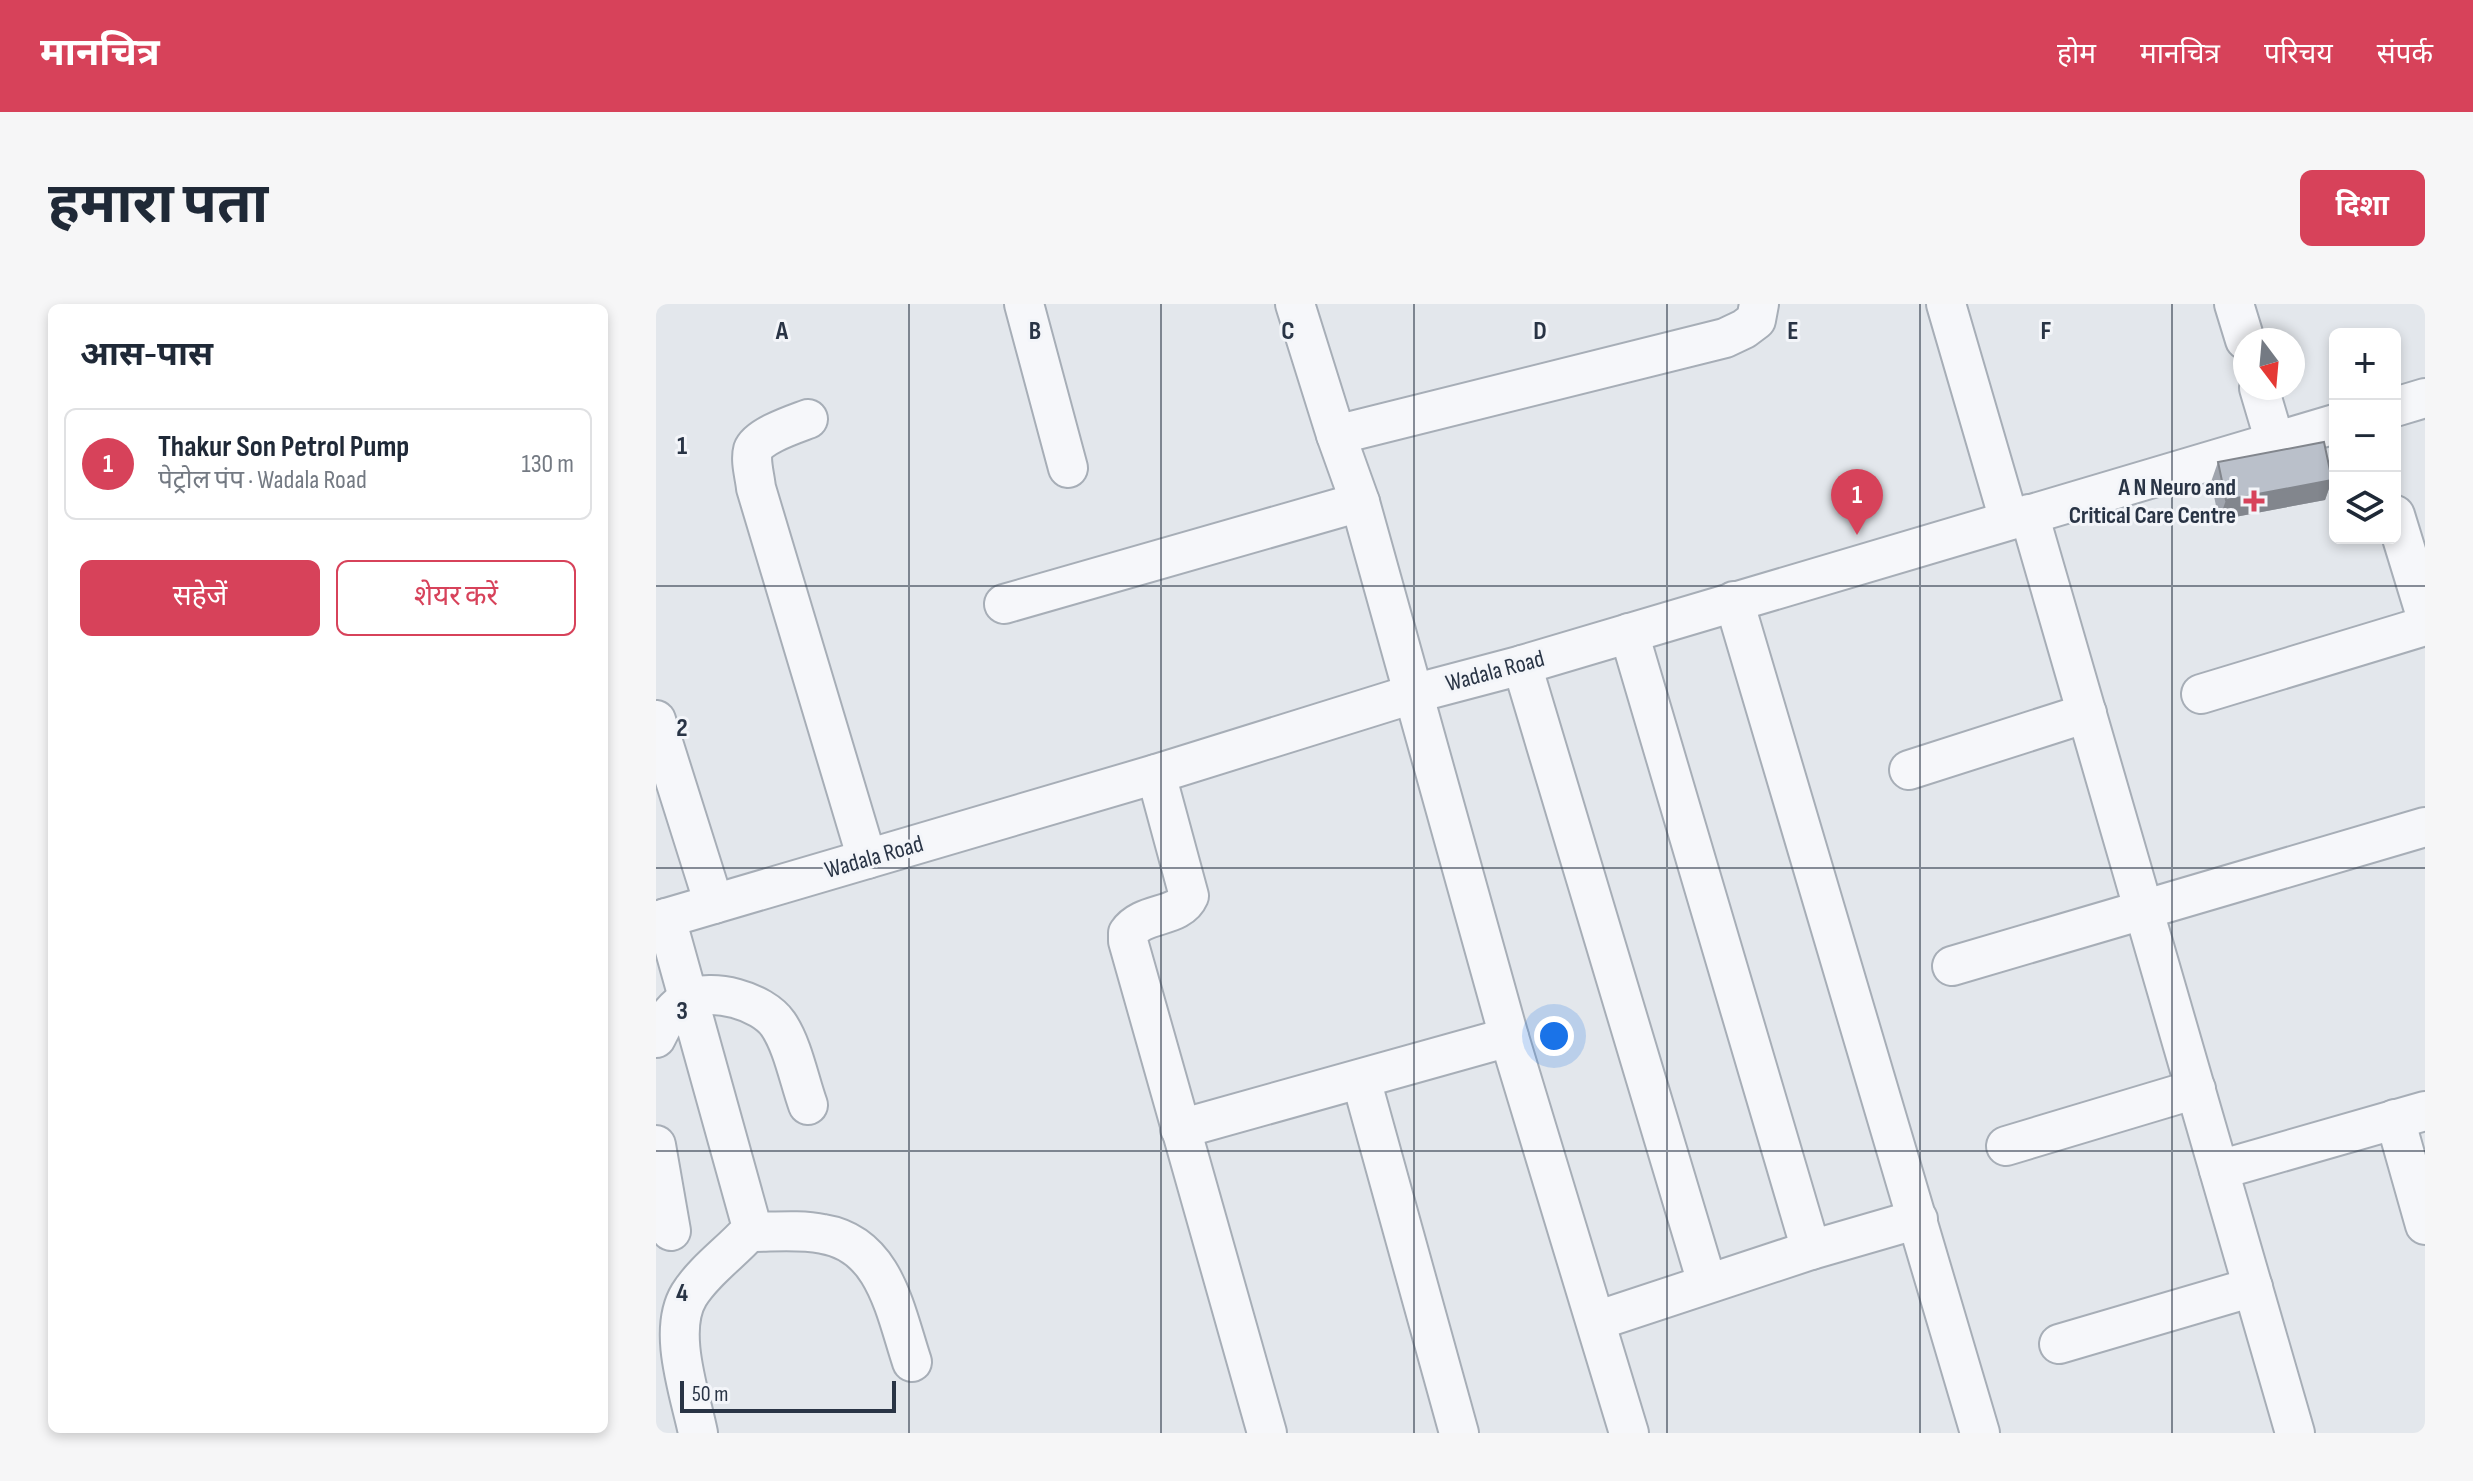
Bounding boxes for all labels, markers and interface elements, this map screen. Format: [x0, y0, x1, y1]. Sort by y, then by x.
text: मानचित्र [40, 31, 160, 76]
text: होम [2057, 38, 2096, 71]
text: मानचित्र [2140, 38, 2220, 71]
text: परिचय [2264, 38, 2333, 71]
text: संपर्क [2377, 38, 2433, 71]
button: दिशा [2300, 170, 2425, 246]
text: हमारा पता [48, 172, 268, 239]
text: A [775, 316, 789, 347]
text: B [1029, 316, 1041, 347]
text: C [1281, 316, 1295, 347]
text: D [1533, 316, 1547, 347]
text: E [1787, 316, 1799, 347]
text: F [2041, 316, 2052, 347]
north arrow [2233, 328, 2305, 400]
map controls [2329, 328, 2401, 544]
button: + [2329, 328, 2401, 400]
text: आस-पास [80, 334, 213, 375]
button: − [2329, 400, 2401, 472]
text: Thakur Son Petrol Pump [158, 429, 409, 465]
text: 1 [677, 431, 687, 462]
text: 1 [103, 449, 113, 480]
text: 130 m [522, 449, 574, 480]
text: पेट्रोल पंप · Wadala Road [158, 465, 367, 496]
pin: 1 [1831, 469, 1883, 535]
button: layers [2329, 472, 2401, 544]
place label: A N Neuro and Critical Care Centre [2069, 473, 2236, 530]
marker: A N Neuro and Critical Care Centre [2243, 490, 2265, 512]
button: सहेजें [80, 560, 320, 636]
button: शेयर करें [336, 560, 576, 636]
street label: Wadala Road [1442, 644, 1548, 698]
text: 2 [676, 713, 688, 744]
street label: Wadala Road [821, 829, 927, 885]
text: 3 [676, 996, 688, 1027]
your location [1534, 1016, 1574, 1056]
text: 4 [676, 1278, 688, 1309]
scale bar [680, 1377, 896, 1413]
text: 50 m [692, 1381, 728, 1408]

